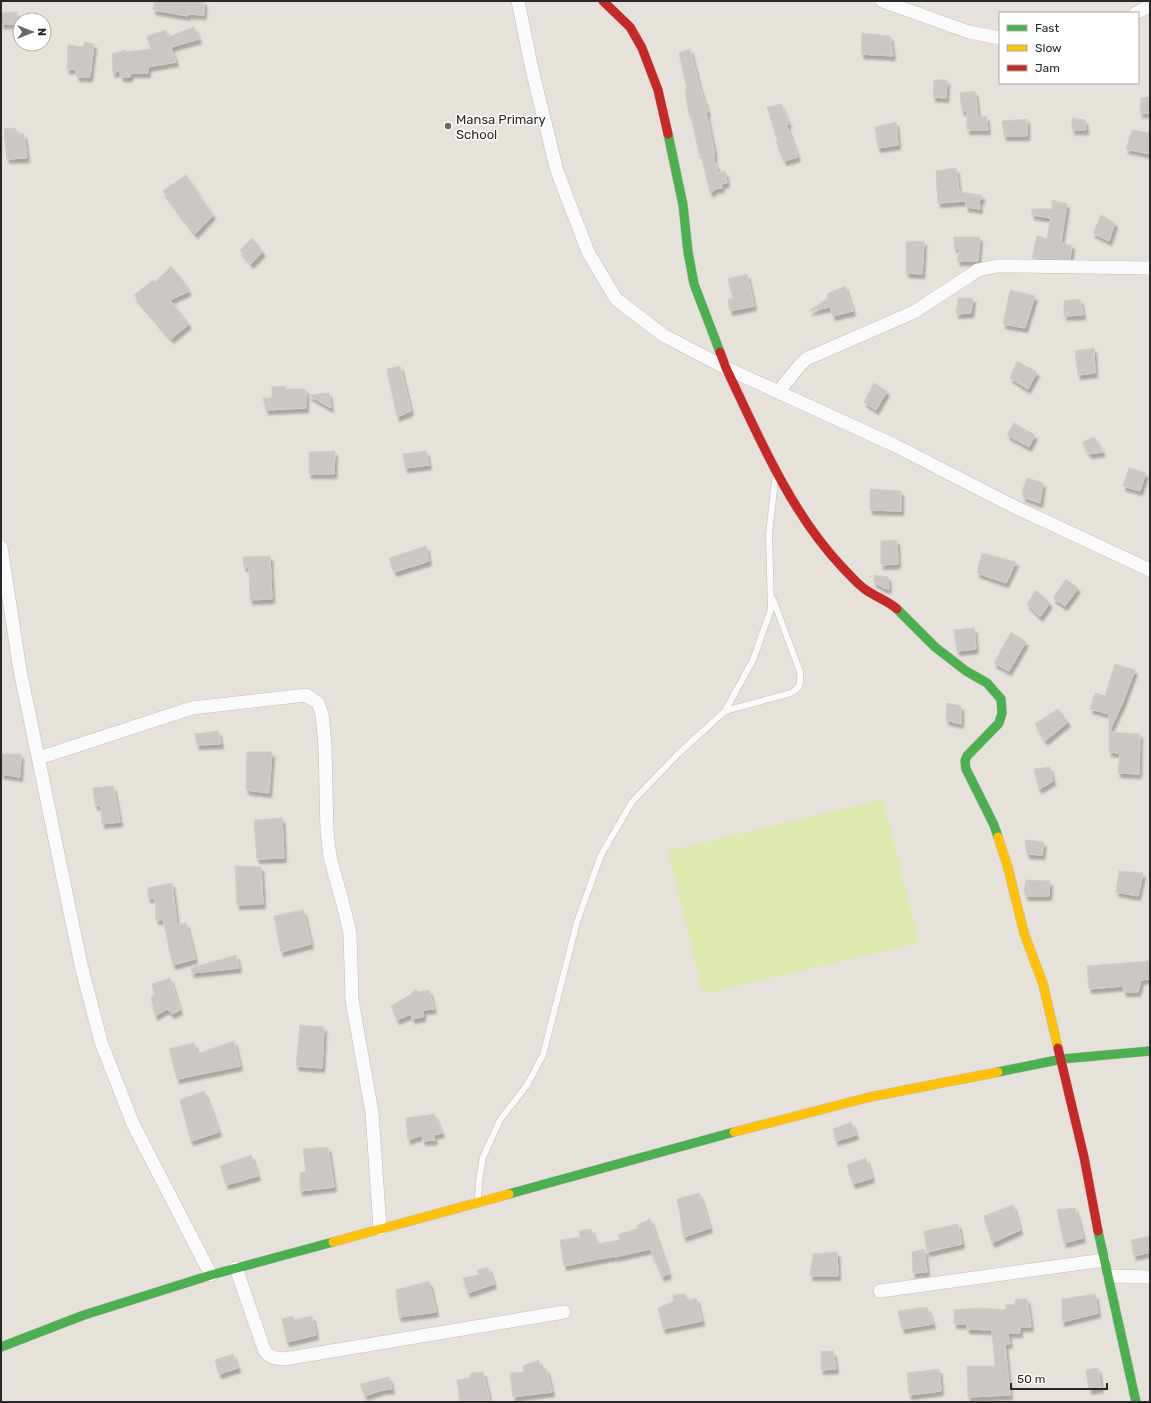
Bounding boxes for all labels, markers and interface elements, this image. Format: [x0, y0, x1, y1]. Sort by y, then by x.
north arrow [12, 12, 52, 52]
legend [999, 12, 1139, 84]
text: Fast [1035, 21, 1059, 35]
text: N [35, 28, 48, 36]
text: Slow [1035, 41, 1062, 55]
text: Jam [1035, 61, 1060, 75]
place label: Mansa Primary School [456, 112, 546, 142]
marker: Mansa Primary School [443, 121, 453, 131]
scale bar [1011, 1365, 1107, 1391]
text: 50 m [1017, 1372, 1045, 1386]

